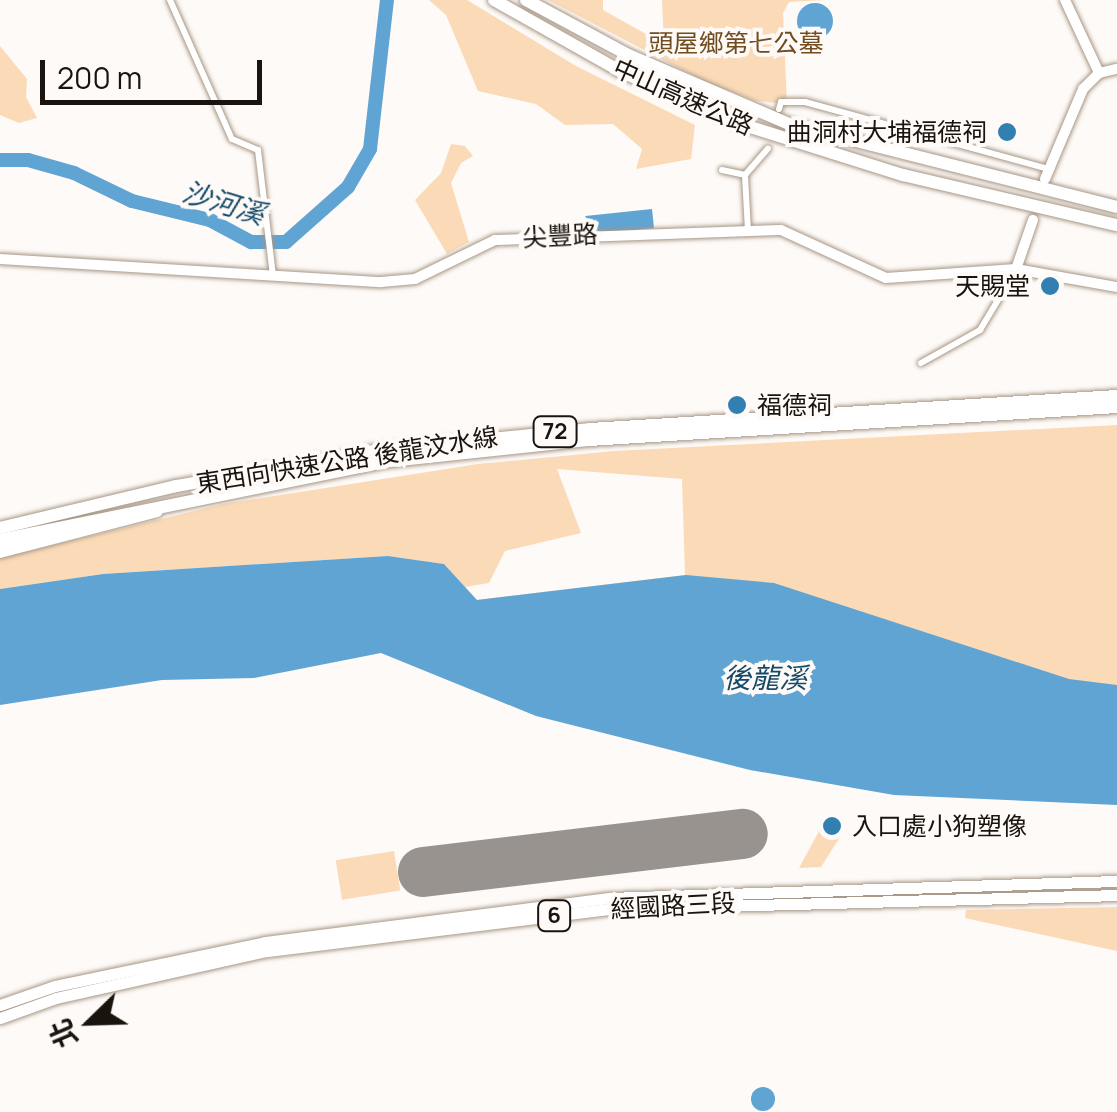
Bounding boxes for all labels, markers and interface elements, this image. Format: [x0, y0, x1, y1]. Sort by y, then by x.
park label: 頭屋鄉第七公墓 [649, 28, 823, 58]
scale bar [45, 40, 268, 102]
street label: 中山高速公路 [608, 53, 758, 141]
text: 200 m [57, 57, 142, 98]
place label: 曲洞村大埔福德祠 [787, 117, 987, 147]
marker: 曲洞村大埔福德祠 [996, 121, 1018, 143]
water label: 沙河溪 [179, 174, 269, 230]
street label: 尖豐路 [522, 219, 598, 253]
place label: 天賜堂 [955, 271, 1030, 301]
marker: 天賜堂 [1039, 275, 1061, 297]
place label: 福德祠 [757, 390, 832, 420]
marker: 福德祠 [726, 394, 748, 416]
road number: 72 [532, 415, 578, 449]
street label: 東西向快速公路 後龍汶水線 [194, 421, 500, 499]
water label: 後龍溪 [723, 660, 807, 694]
place label: 入口處小狗塑像 [852, 811, 1027, 841]
marker: 入口處小狗塑像 [821, 815, 843, 837]
street label: 經國路三段 [610, 888, 736, 924]
road number: 6 [536, 899, 572, 933]
north arrow [40, 972, 140, 1072]
text: 北 [39, 1013, 85, 1054]

